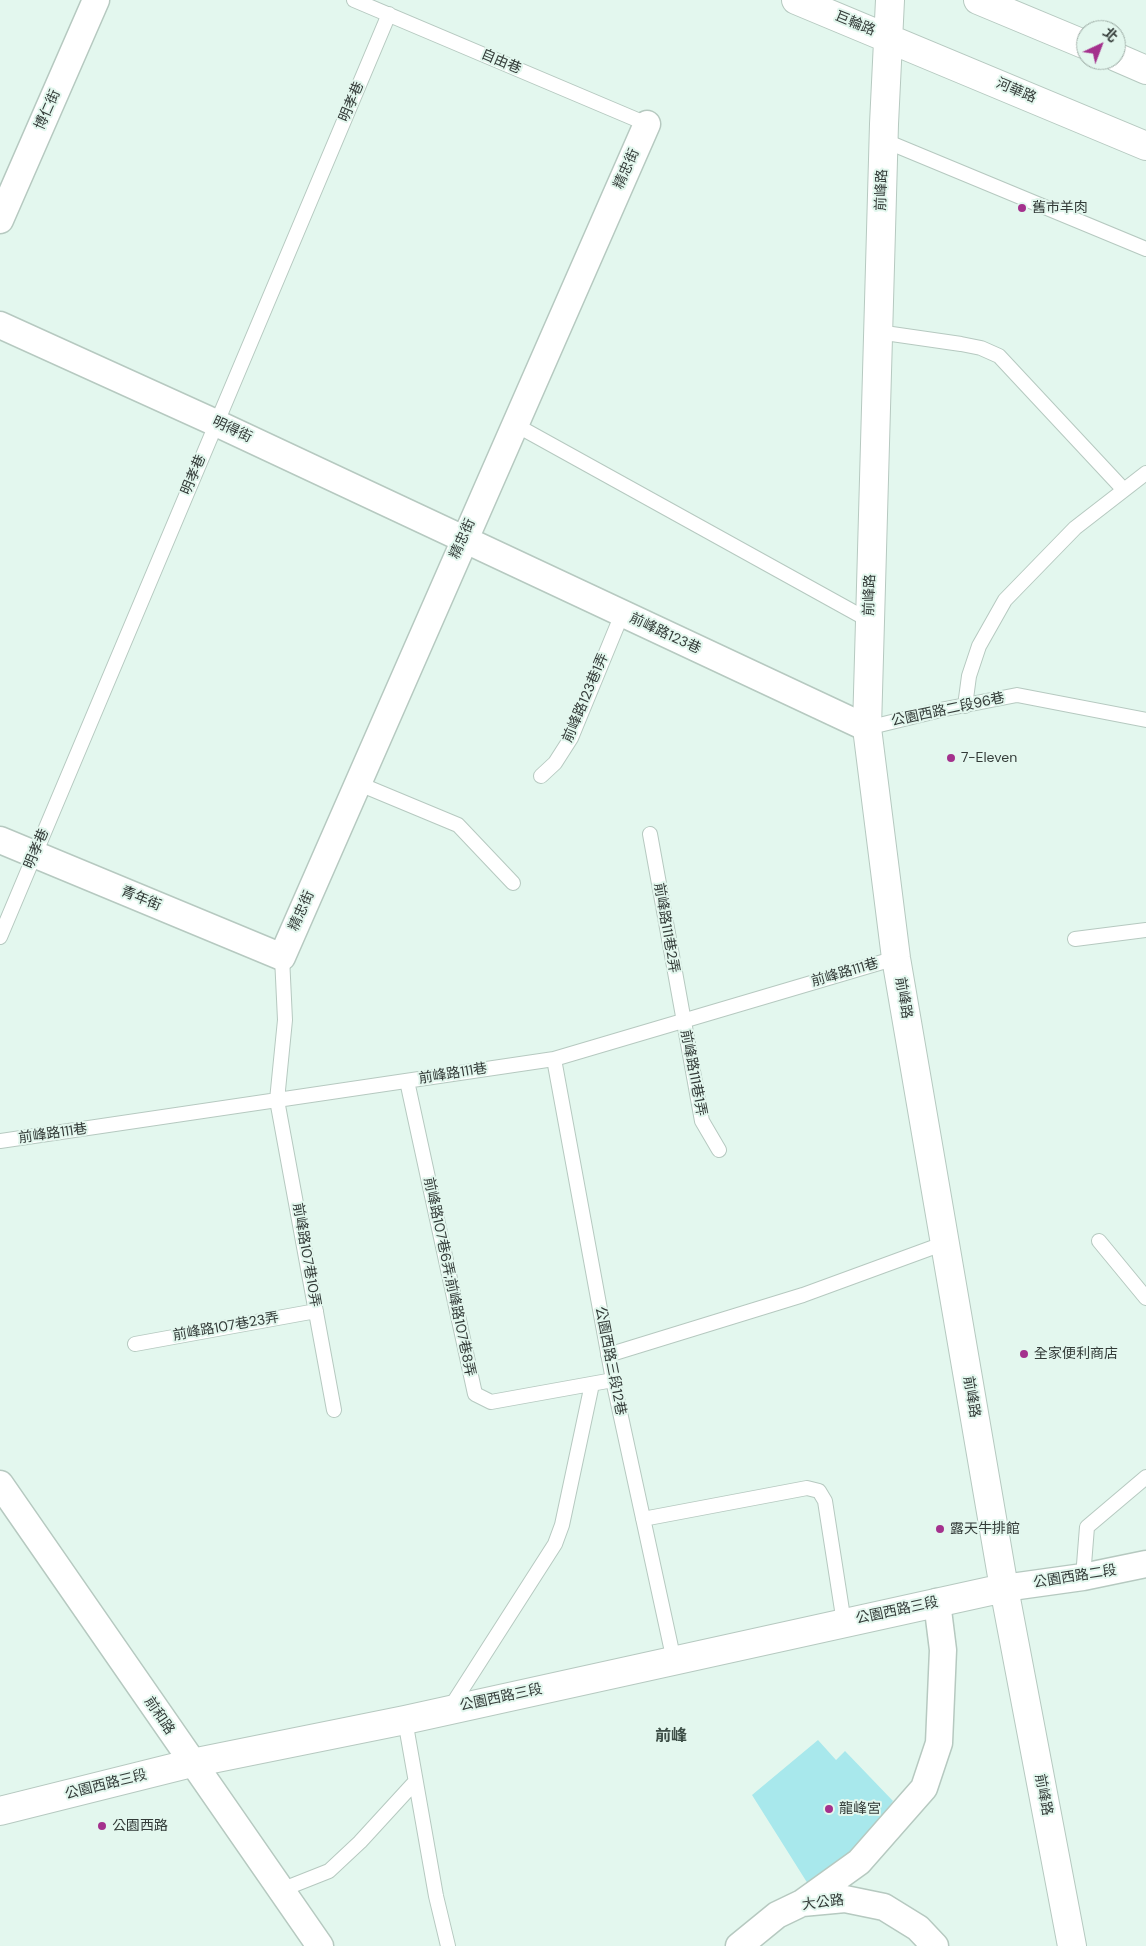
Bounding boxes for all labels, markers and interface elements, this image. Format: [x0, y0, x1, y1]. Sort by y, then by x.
street label: 巨輪路 [832, 8, 878, 40]
north arrow [1076, 20, 1126, 70]
text: 北 [1099, 23, 1122, 46]
street label: 自由巷 [478, 46, 524, 78]
street label: 河華路 [993, 75, 1039, 107]
street label: 明孝巷 [336, 79, 368, 125]
street label: 博仁街 [32, 87, 64, 133]
street label: 精忠街 [611, 146, 643, 192]
street label: 前峰路 [873, 169, 891, 211]
place label: 舊市羊肉 [1032, 200, 1088, 216]
marker: 舊市羊肉 [1016, 202, 1028, 214]
street label: 明得街 [209, 414, 255, 446]
street label: 明孝巷 [178, 452, 210, 498]
street label: 精忠街 [447, 516, 479, 562]
street label: 前峰路 [861, 574, 879, 616]
street label: 前峰路123巷 [627, 610, 703, 658]
street label: 前峰路123巷1弄 [560, 651, 612, 745]
street label: 公園西路二段96巷 [890, 690, 1006, 730]
place label: 7-Eleven [961, 750, 1017, 766]
marker: 7-Eleven [945, 752, 957, 764]
street label: 明孝巷 [21, 826, 53, 872]
street label: 前峰路111巷2弄 [650, 882, 682, 974]
street label: 青年街 [118, 883, 164, 915]
street label: 精忠街 [286, 888, 318, 934]
street label: 前峰路111巷 [809, 955, 881, 991]
street label: 前峰路 [891, 976, 915, 1020]
street label: 前峰路111巷1弄 [676, 1028, 710, 1118]
street label: 前峰路111巷 [418, 1060, 488, 1088]
street label: 前峰路111巷 [18, 1121, 88, 1147]
street label: 前峰路107巷6弄;前峰路107巷8弄 [420, 1176, 478, 1378]
street label: 前峰路107巷10弄 [289, 1202, 323, 1308]
street label: 公園西路三段12巷 [591, 1305, 629, 1417]
street label: 前峰路107巷23弄 [172, 1309, 280, 1345]
place label: 全家便利商店 [1034, 1346, 1118, 1362]
marker: 全家便利商店 [1018, 1348, 1030, 1360]
street label: 前峰路 [959, 1375, 983, 1419]
place label: 露天牛排館 [950, 1521, 1020, 1537]
marker: 露天牛排館 [934, 1523, 946, 1535]
street label: 公園西路二段 [1032, 1562, 1118, 1592]
street label: 公園西路三段 [854, 1594, 940, 1628]
street label: 公園西路三段 [458, 1681, 544, 1715]
street label: 前和路 [140, 1694, 178, 1738]
district label: 前峰 [655, 1727, 687, 1747]
street label: 公園西路三段 [63, 1767, 149, 1803]
street label: 前峰路 [1031, 1773, 1055, 1817]
place label: 龍峰宮 [839, 1801, 881, 1817]
marker: 龍峰宮 [823, 1803, 835, 1815]
place label: 公園西路 [112, 1818, 168, 1834]
marker: 公園西路 [96, 1820, 108, 1832]
street label: 大公路 [801, 1892, 845, 1914]

